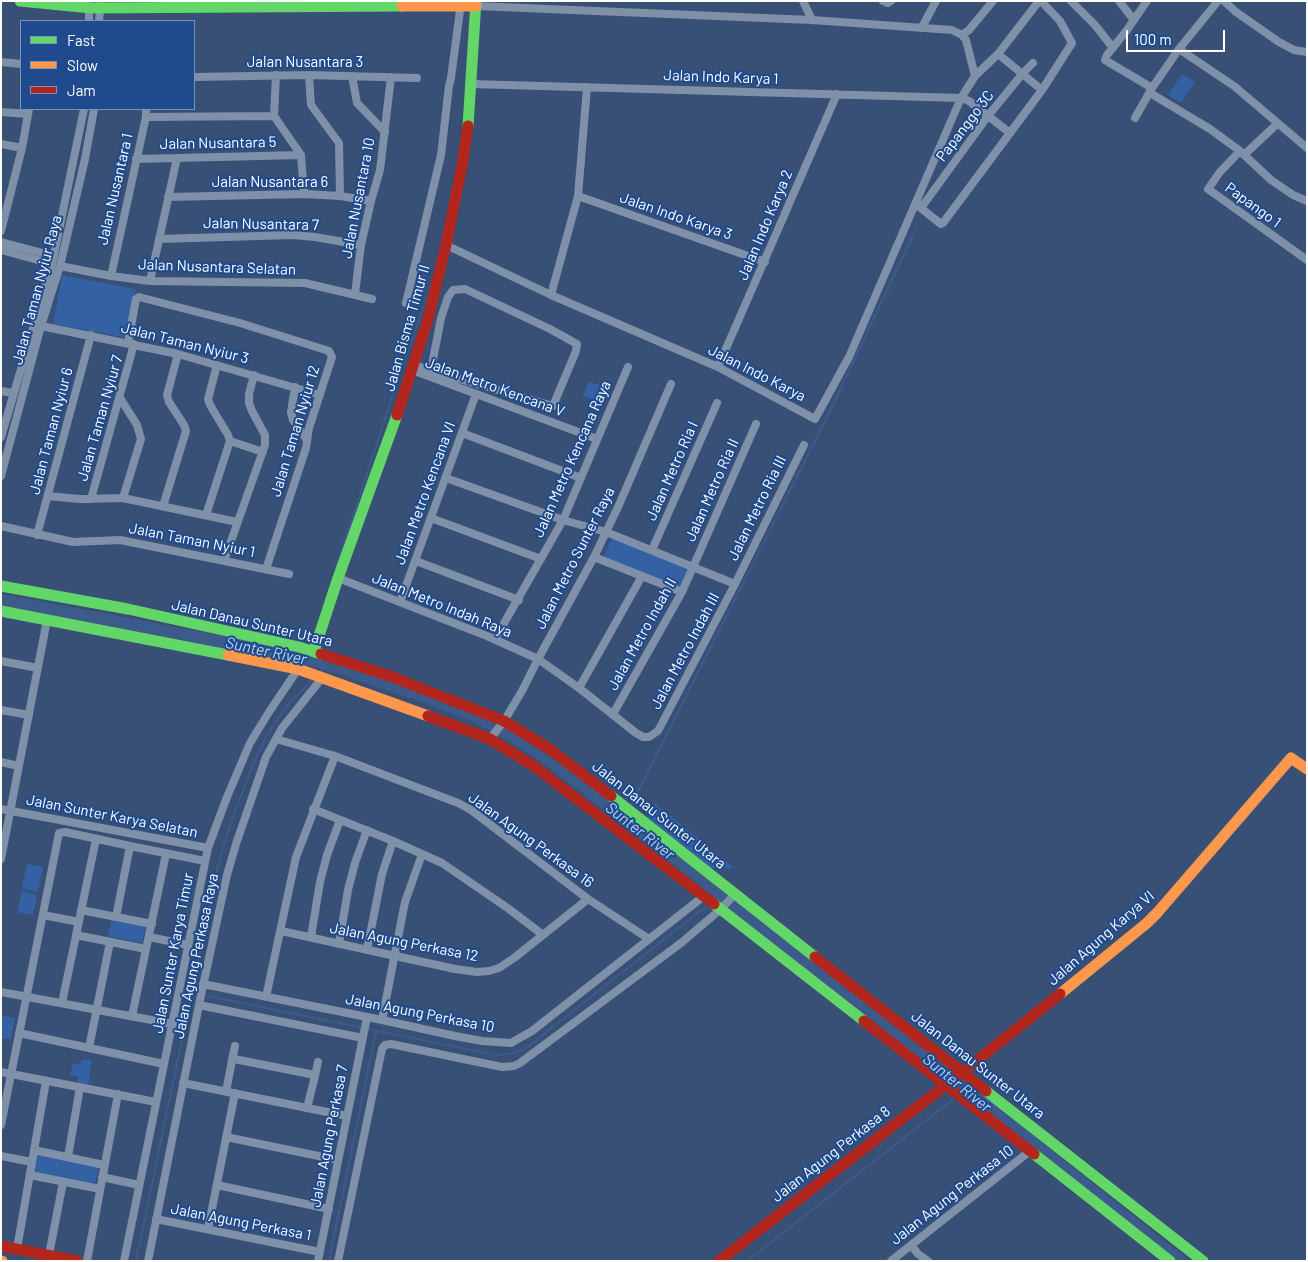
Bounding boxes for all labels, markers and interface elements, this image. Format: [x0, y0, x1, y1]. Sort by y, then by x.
legend [20, 20, 195, 110]
scale bar [1128, 20, 1227, 52]
text: 100 m [1134, 30, 1172, 48]
text: Fast [67, 31, 95, 49]
street label: Jalan Nusantara 3 [247, 53, 363, 71]
text: Slow [67, 56, 98, 74]
street label: Jalan Indo Karya 1 [663, 66, 779, 88]
text: Jam [67, 81, 96, 99]
street label: Papanggo 3C [932, 87, 998, 165]
street label: Jalan Nusantara 1 [93, 131, 137, 247]
street label: Jalan Nusantara 5 [160, 133, 276, 153]
street label: Jalan Nusantara 10 [337, 136, 379, 260]
street label: Jalan Indo Karya 2 [734, 167, 796, 283]
street label: Jalan Nusantara 6 [212, 173, 328, 191]
street label: Papango 1 [1221, 179, 1285, 231]
street label: Jalan Indo Karya 3 [617, 188, 735, 244]
street label: Jalan Taman Nyiur Raya [8, 213, 66, 367]
street label: Jalan Nusantara 7 [203, 214, 319, 234]
street label: Jalan Nusantara Selatan [138, 255, 296, 279]
street label: Jalan Bisma Timur II [380, 263, 434, 393]
street label: Jalan Taman Nyiur 3 [119, 318, 251, 368]
street label: Jalan Indo Karya [705, 341, 809, 405]
street label: Jalan Taman Nyiur 7 [73, 353, 127, 483]
street label: Jalan Metro Kencana V [423, 353, 567, 421]
street label: Jalan Taman Nyiur 12 [266, 363, 324, 499]
street label: Jalan Taman Nyiur 6 [25, 366, 77, 496]
street label: Jalan Metro Kencana Raya [529, 378, 615, 540]
street label: Jalan Metro Kencana VI [391, 419, 459, 567]
street label: Jalan Metro Ria I [642, 419, 702, 523]
street label: Jalan Metro Ria II [681, 436, 743, 544]
street label: Jalan Metro Ria III [724, 453, 790, 563]
street label: Jalan Metro Sunter Raya [531, 484, 619, 632]
street label: Jalan Taman Nyiur 1 [127, 519, 257, 561]
street label: Jalan Metro Indah Raya [369, 569, 515, 641]
street label: Jalan Metro Indah II [604, 575, 680, 693]
street label: Jalan Metro Indah III [647, 590, 723, 712]
street label: Jalan Danau Sunter Utara [170, 596, 334, 650]
water label: Sunter River [224, 633, 308, 669]
street label: Jalan Danau Sunter Utara [589, 757, 729, 873]
street label: Jalan Agung Perkasa 16 [465, 789, 597, 891]
street label: Jalan Sunter Karya Selatan [25, 791, 199, 841]
water label: Sunter River [602, 798, 678, 864]
street label: Jalan Sunter Karya Timur [149, 871, 197, 1035]
street label: Jalan Agung Perkasa Raya [170, 872, 222, 1040]
street label: Jalan Agung Karya VI [1044, 887, 1158, 989]
street label: Jalan Agung Perkasa 12 [328, 919, 480, 965]
street label: Jalan Agung Perkasa 10 [344, 990, 496, 1036]
street label: Jalan Danau Sunter Utara [908, 1007, 1048, 1123]
water label: Sunter River [919, 1050, 995, 1116]
street label: Jalan Agung Perkasa 7 [306, 1063, 352, 1209]
street label: Jalan Agung Perkasa 8 [768, 1102, 894, 1206]
street label: Jalan Agung Perkasa 10 [887, 1141, 1017, 1249]
street label: Jalan Agung Perkasa 1 [169, 1200, 313, 1244]

